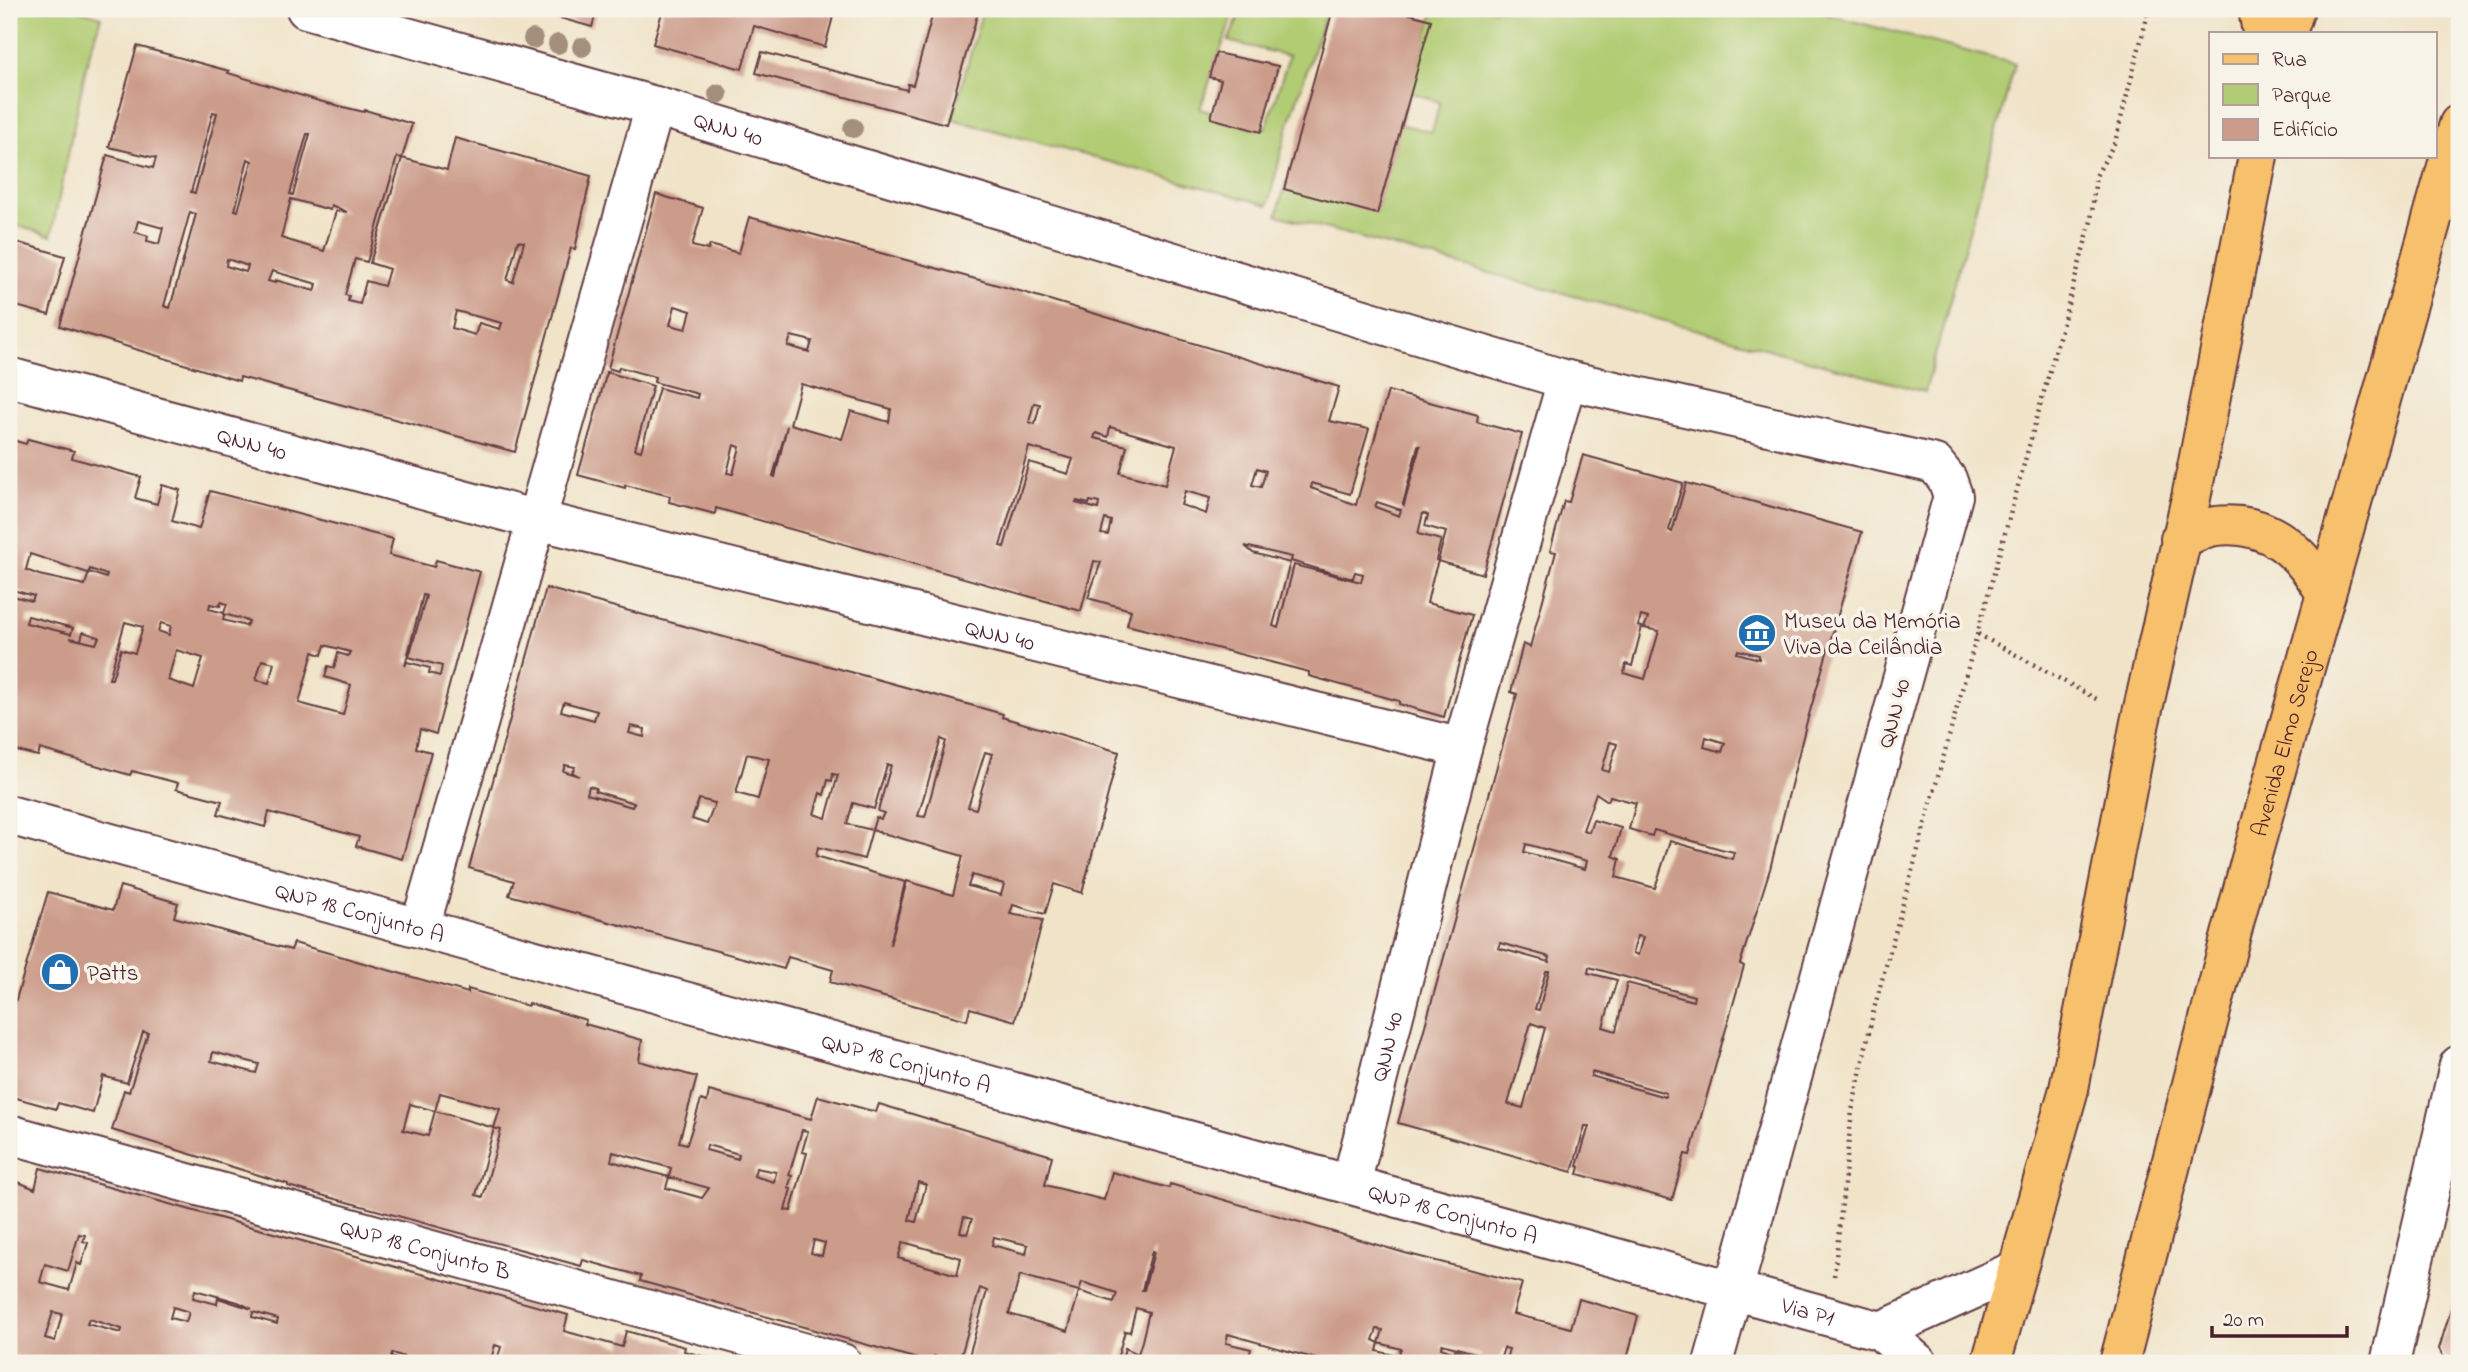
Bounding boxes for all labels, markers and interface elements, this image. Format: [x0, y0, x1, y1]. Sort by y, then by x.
legend [2209, 32, 2436, 158]
text: Rua [2272, 46, 2307, 76]
text: Parque [2272, 82, 2331, 112]
street label: QNN 40 [689, 104, 767, 157]
text: Edifício [2272, 116, 2338, 146]
street label: QNN 40 [213, 420, 290, 471]
place label: Museu da Memória Viva da Ceilândia [1783, 606, 1961, 665]
street label: QNN 40 [961, 612, 1038, 661]
museum icon: Museu da Memória Viva da Ceilândia [1736, 612, 1778, 654]
street label: Avenida Elmo Serejo [2244, 646, 2329, 841]
street label: QNN 40 [1870, 675, 1921, 752]
street label: QNP 18 Conjunto A [271, 875, 448, 953]
shop icon: Patts [39, 951, 81, 993]
place label: Patts [87, 958, 139, 991]
street label: QNN 40 [1364, 1008, 1413, 1085]
street label: QNP 18 Conjunto A [817, 1026, 994, 1104]
street label: QNP 18 Conjunto A [1364, 1176, 1541, 1255]
street label: QNP 18 Conjunto B [336, 1212, 514, 1290]
street label: Via P1 [1776, 1290, 1837, 1336]
scale bar [2212, 1295, 2347, 1339]
text: 20 m [2223, 1306, 2264, 1336]

